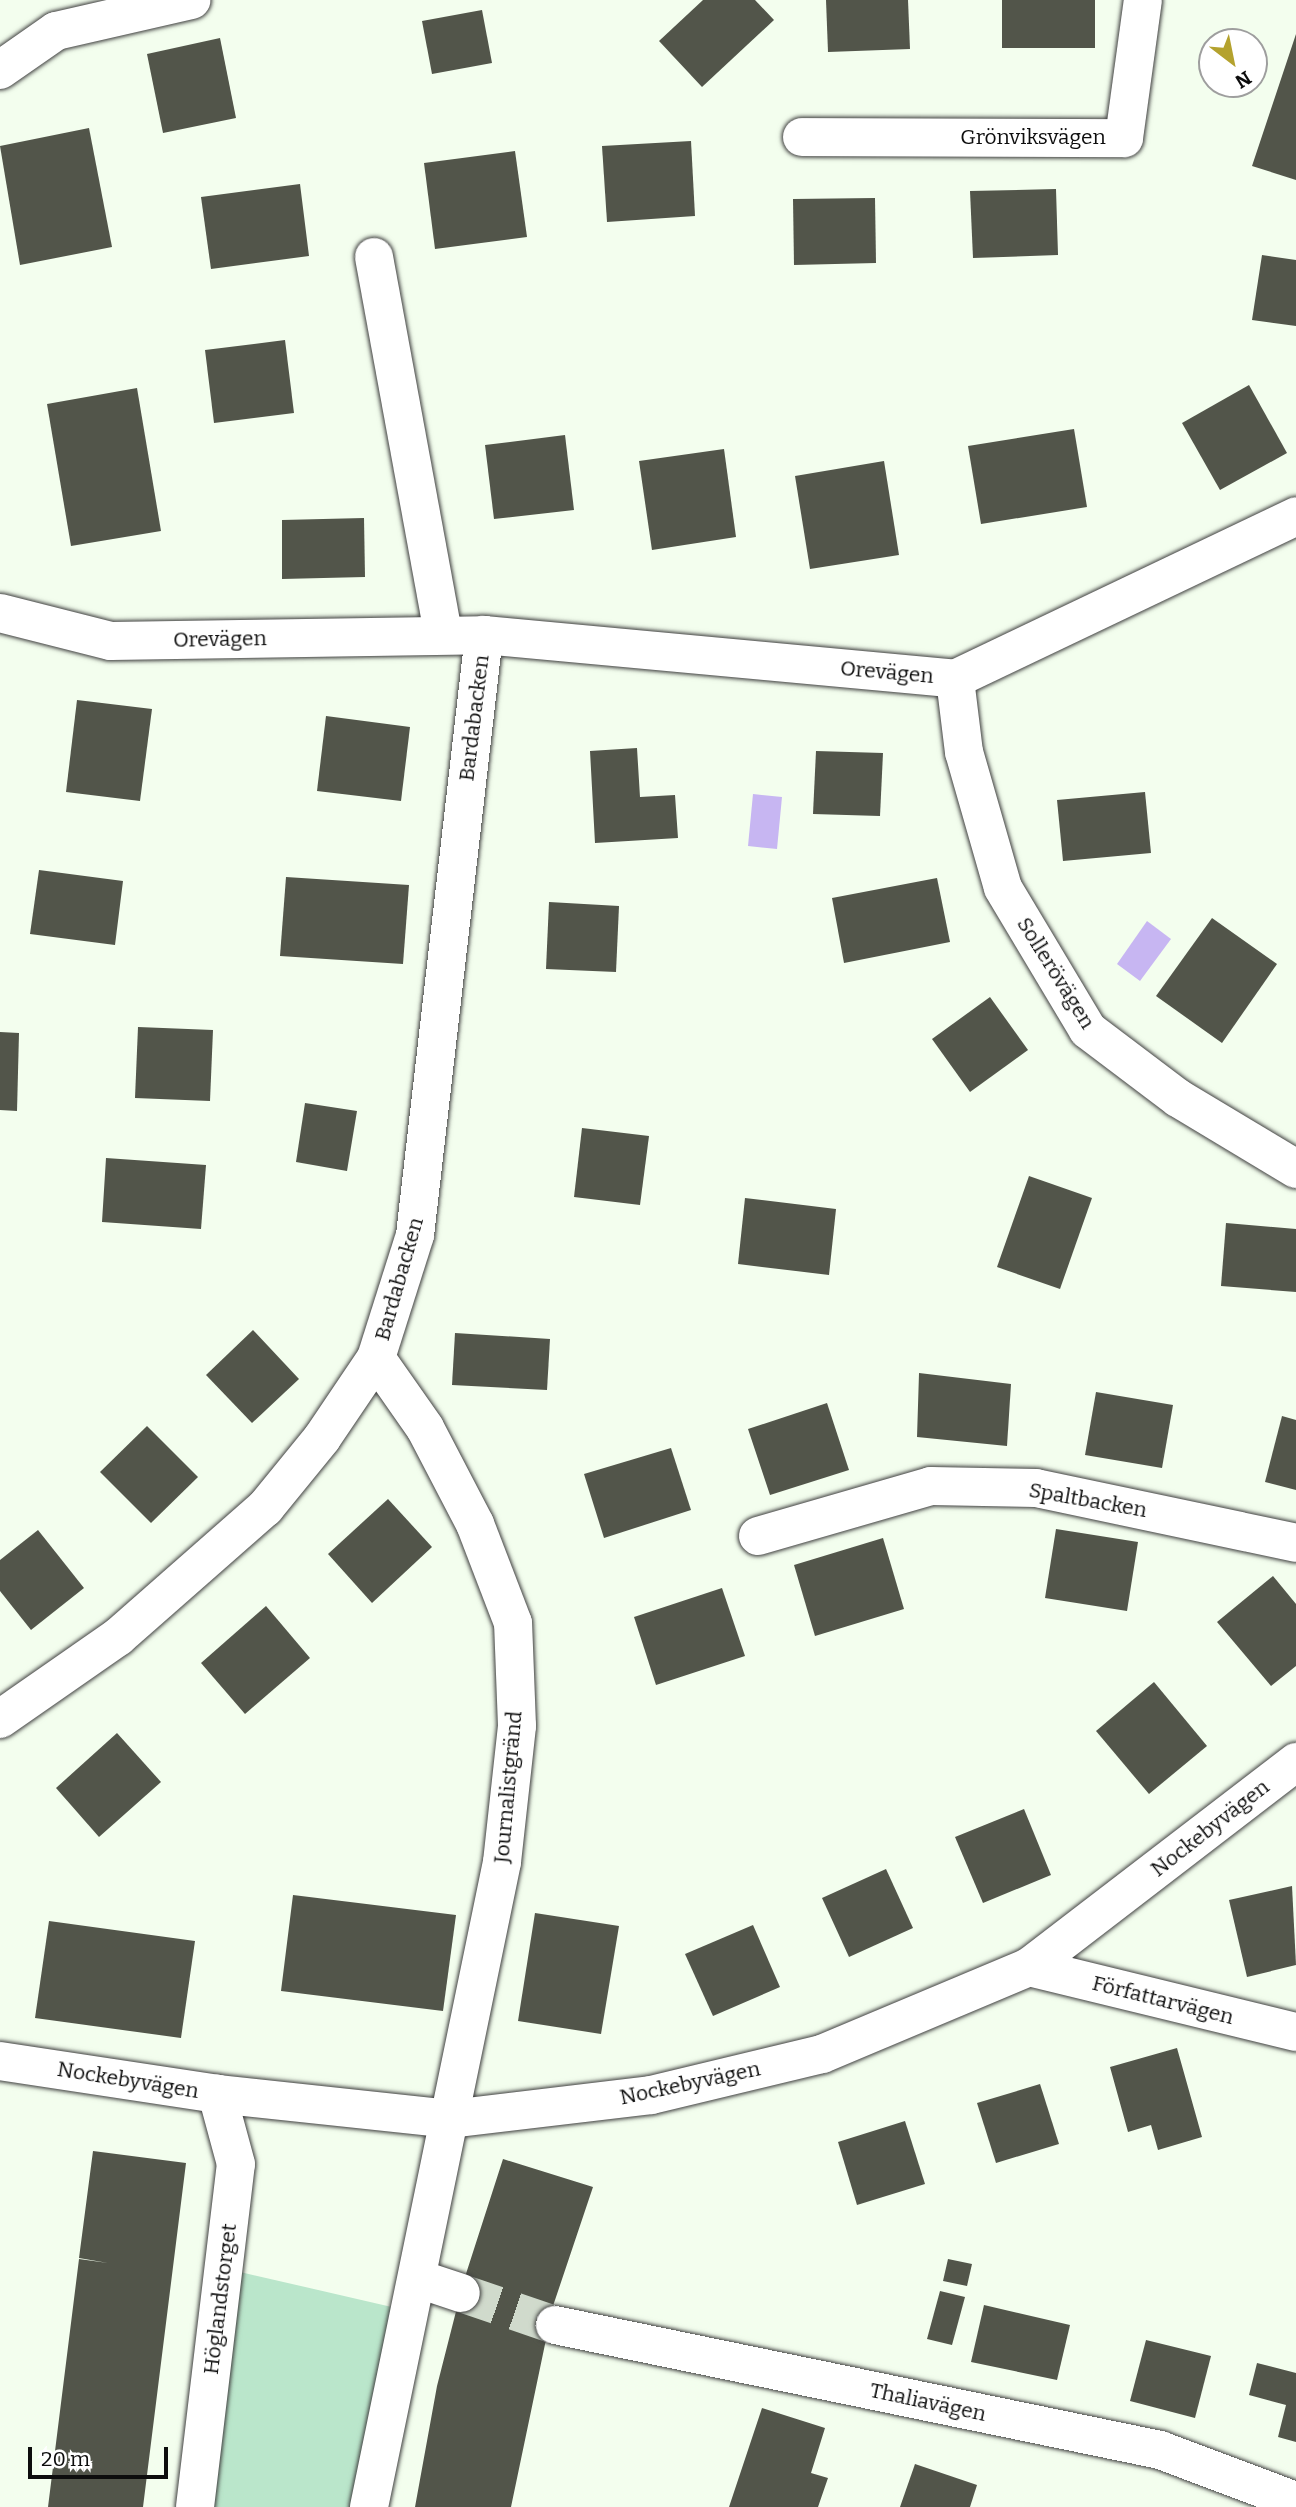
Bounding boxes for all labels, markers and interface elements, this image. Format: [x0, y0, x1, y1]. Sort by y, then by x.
north arrow [1198, 28, 1268, 98]
text: N [1231, 66, 1256, 93]
street label: Grönviksvägen [960, 124, 1106, 150]
street label: Orevägen [173, 626, 267, 652]
street label: Bardabacken [454, 653, 494, 783]
street label: Orevägen [839, 655, 935, 689]
street label: Sollerövägen [1012, 913, 1100, 1033]
street label: Bardabacken [369, 1214, 429, 1344]
street label: Spaltbacken [1027, 1477, 1149, 1523]
street label: Journalistgränd [489, 1710, 527, 1864]
street label: Nockebyvägen [1146, 1774, 1274, 1882]
street label: Författarvägen [1090, 1970, 1236, 2030]
street label: Nockebyvägen [55, 2056, 201, 2104]
street label: Nockebyvägen [617, 2056, 763, 2110]
street label: Höglandstorget [198, 2222, 242, 2376]
street label: Thaliavägen [868, 2377, 988, 2427]
scale bar [32, 2434, 172, 2478]
text: 20 m [41, 2446, 90, 2472]

